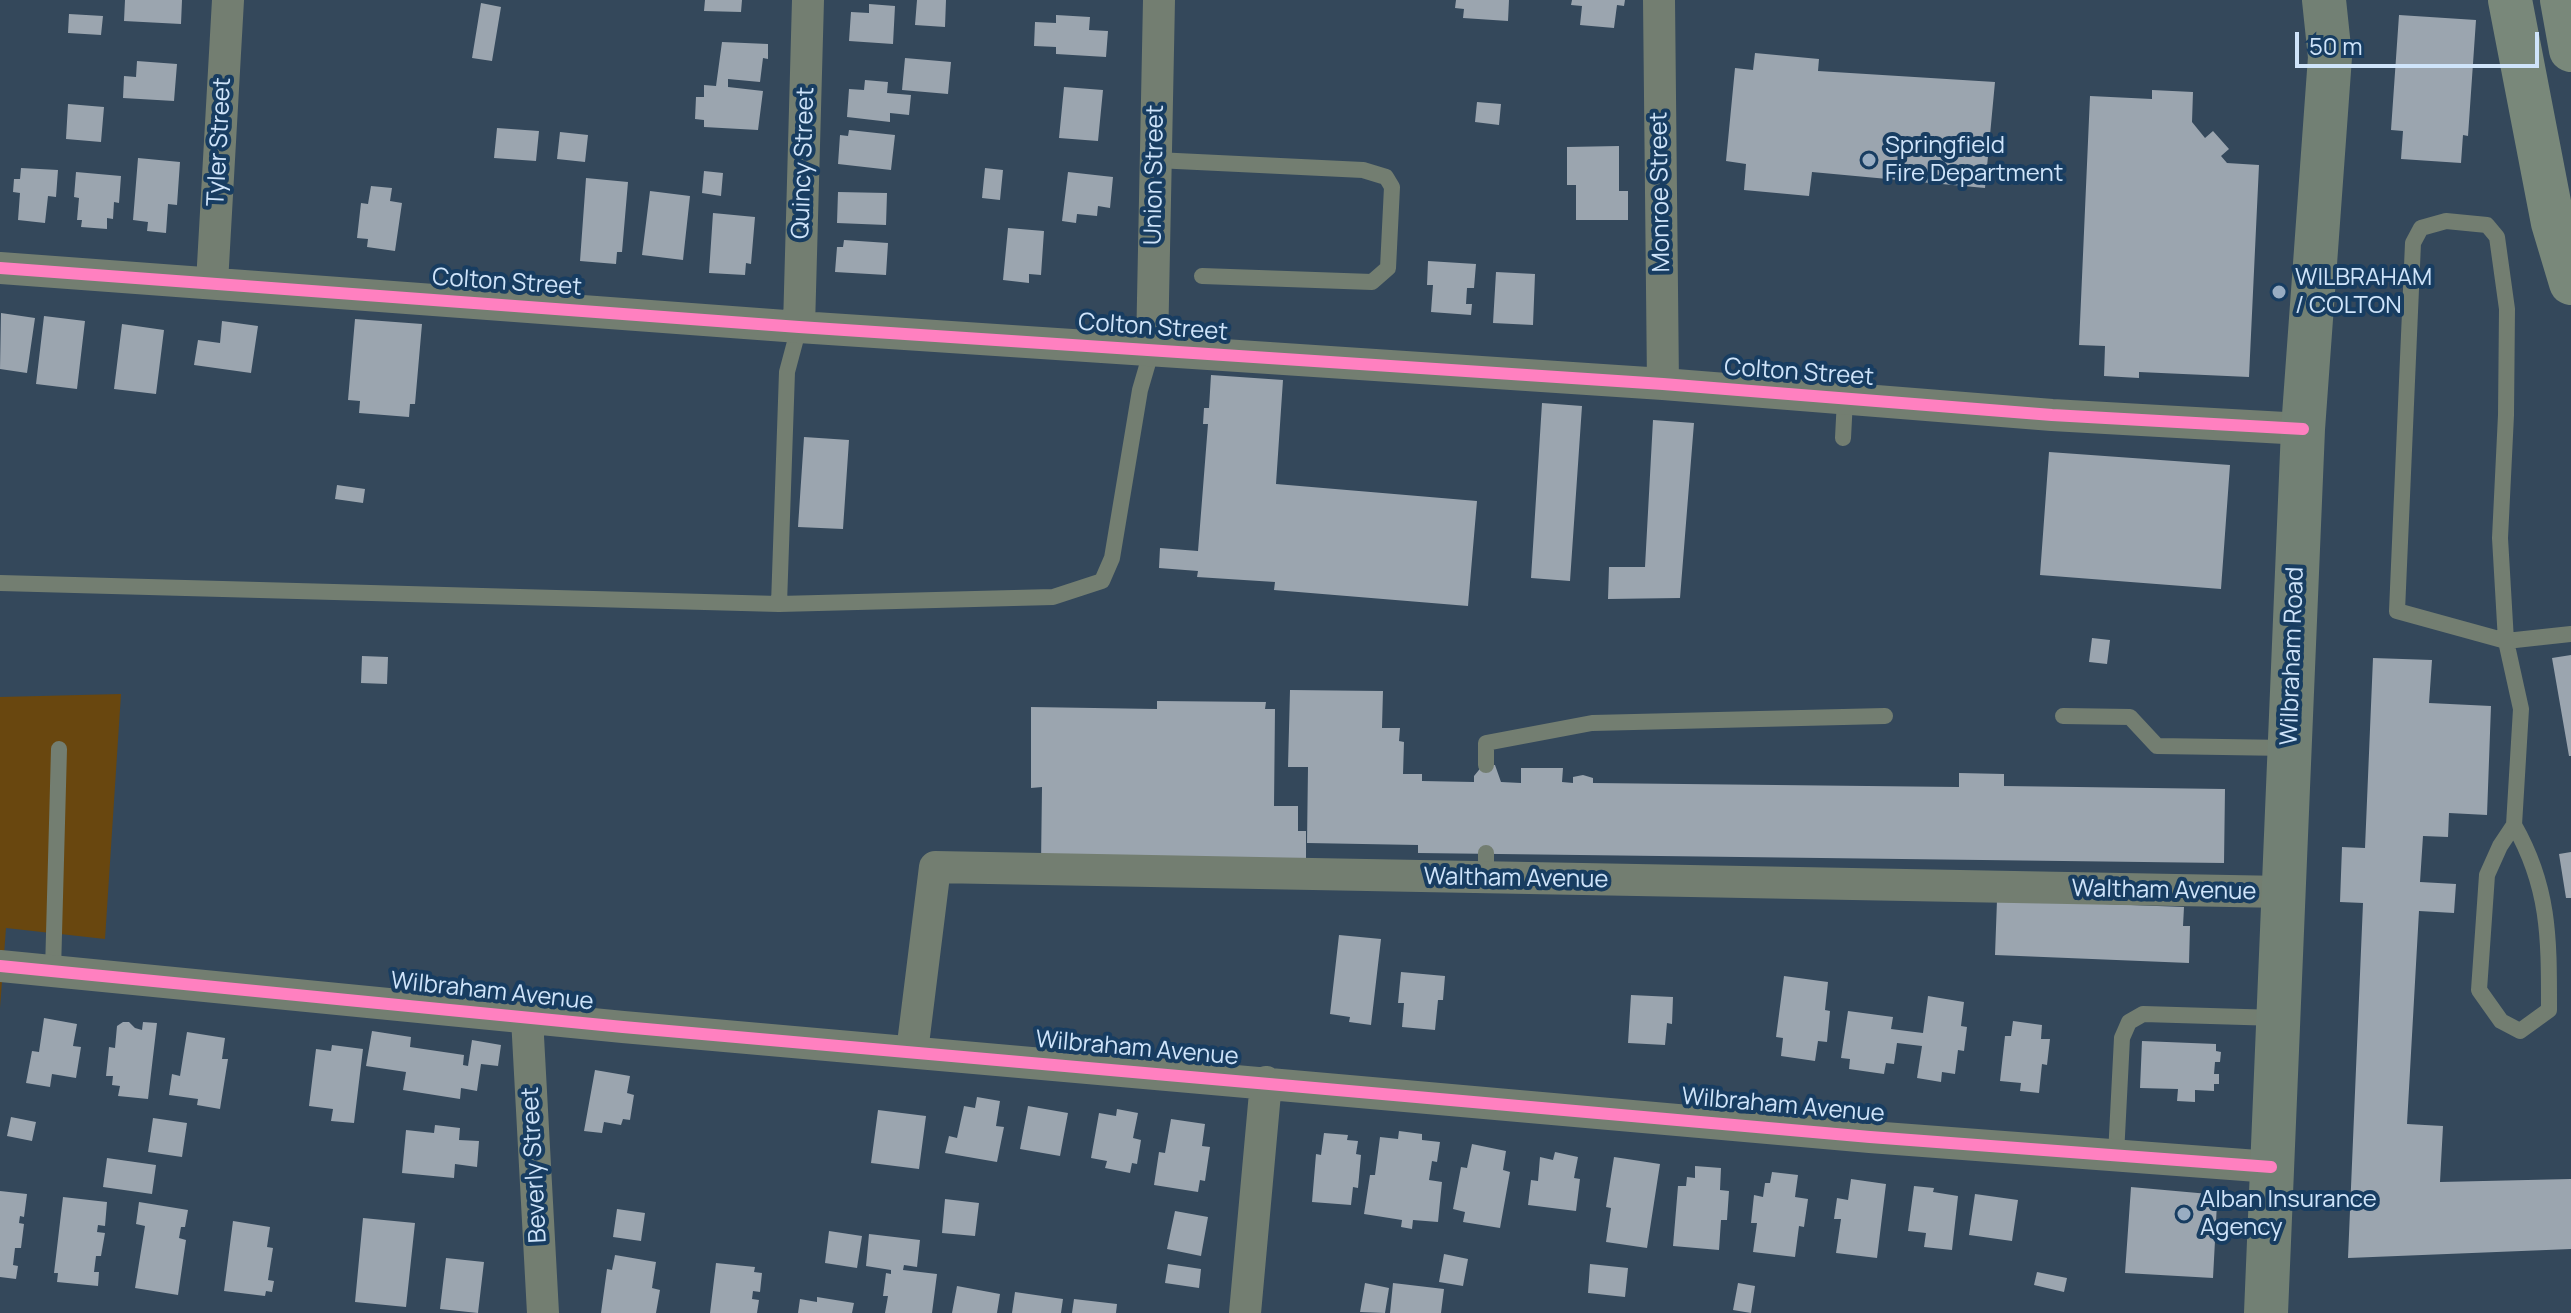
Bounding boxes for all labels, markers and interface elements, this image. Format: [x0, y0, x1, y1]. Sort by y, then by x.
scale bar [2299, 16, 2543, 66]
text: 50 m [2309, 29, 2363, 62]
street label: Tyler Street [202, 77, 238, 207]
street label: Quincy Street [787, 86, 821, 240]
street label: Union Street [1139, 105, 1171, 245]
street label: Monroe Street [1645, 111, 1677, 273]
place label: Springfield Fire Department [1885, 132, 2063, 188]
marker: Springfield Fire Department [1860, 151, 1878, 169]
street label: Colton Street [431, 263, 583, 303]
place label: WILBRAHAM / COLTON [2295, 264, 2432, 320]
marker: WILBRAHAM / COLTON [2270, 283, 2288, 301]
street label: Colton Street [1077, 308, 1229, 348]
street label: Colton Street [1723, 353, 1875, 393]
street label: Wilbraham Road [2275, 566, 2311, 746]
street label: Waltham Avenue [1423, 863, 1609, 895]
street label: Waltham Avenue [2071, 875, 2257, 907]
street label: Wilbraham Avenue [389, 967, 595, 1017]
street label: Wilbraham Avenue [1034, 1026, 1240, 1072]
street label: Wilbraham Avenue [1680, 1083, 1886, 1129]
street label: Beverly Street [517, 1086, 553, 1244]
place label: Alban Insurance Agency [2200, 1186, 2377, 1242]
marker: Alban Insurance Agency [2175, 1205, 2193, 1223]

